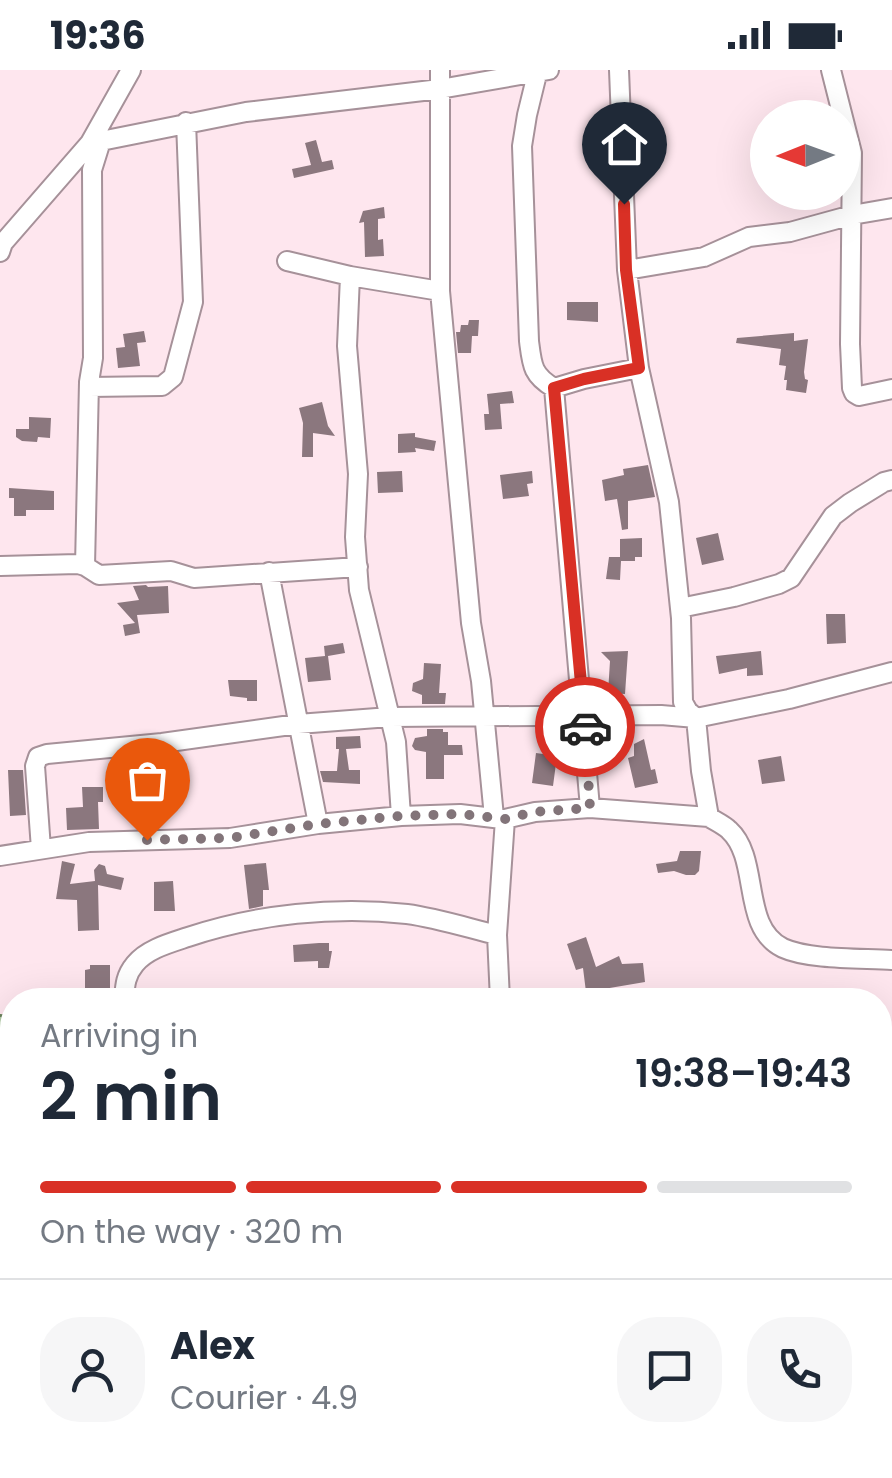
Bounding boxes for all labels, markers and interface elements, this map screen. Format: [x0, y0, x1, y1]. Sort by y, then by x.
text: 19:36 [50, 9, 146, 62]
north arrow [750, 100, 860, 210]
map controls [750, 100, 860, 210]
pin [582, 102, 667, 205]
icon: home [597, 117, 652, 172]
courier [535, 677, 635, 777]
icon: car [558, 700, 613, 755]
pin [105, 738, 190, 841]
icon: bag [120, 753, 175, 808]
text: Arriving in [40, 1013, 198, 1058]
text: 19:38–19:43 [635, 1047, 852, 1100]
text: 2 min [40, 1052, 222, 1143]
text: On the way · 320 m [40, 1209, 343, 1254]
button: person [40, 1317, 145, 1422]
button: chat [617, 1317, 722, 1422]
button: phone [747, 1317, 852, 1422]
text: Alex [170, 1319, 255, 1372]
text: Courier · 4.9 [170, 1375, 358, 1420]

